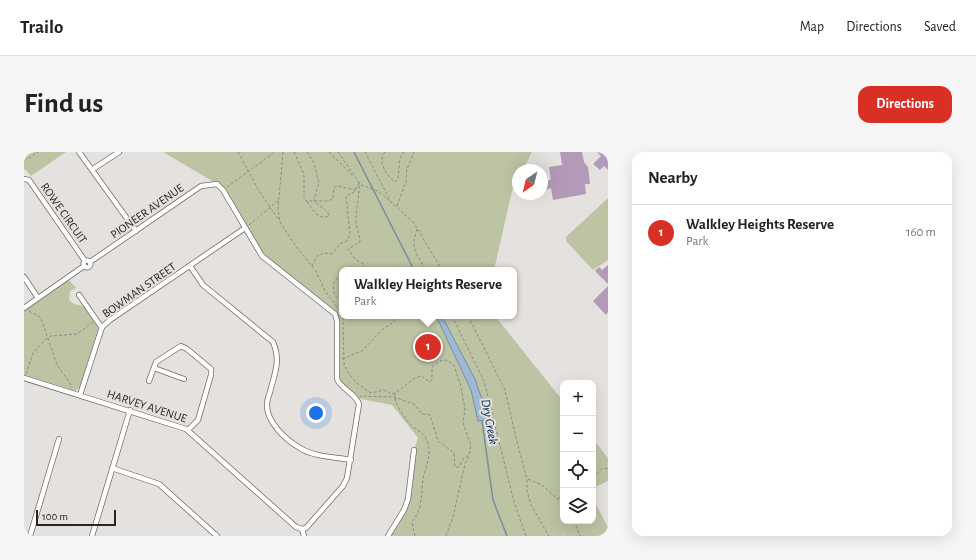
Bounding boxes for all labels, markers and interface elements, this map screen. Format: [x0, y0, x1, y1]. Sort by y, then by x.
text: Trailo [20, 18, 63, 37]
text: Map [800, 20, 824, 34]
text: Directions [846, 20, 902, 34]
text: Saved [924, 20, 956, 34]
button: Directions [858, 86, 952, 123]
text: Find us [24, 90, 103, 118]
north arrow [512, 164, 548, 200]
text: Nearby [648, 169, 698, 186]
street label: ROWE CIRCUIT [39, 180, 89, 246]
street label: PIONEER AVENUE [108, 181, 186, 241]
text: Walkley Heights Reserve [686, 217, 834, 232]
text: 1 [659, 226, 663, 239]
text: 160 m [906, 226, 936, 239]
text: Park [686, 235, 708, 248]
street label: BOWMAN STREET [100, 260, 178, 320]
popup [339, 267, 517, 319]
text: Walkley Heights Reserve [354, 277, 502, 292]
text: Park [354, 295, 376, 308]
pin: 1 [415, 332, 441, 362]
map controls [560, 380, 596, 524]
button: + [560, 380, 596, 416]
street label: HARVEY AVENUE [106, 387, 189, 425]
water label: Dry Creek [478, 398, 500, 446]
your location [306, 403, 326, 423]
button: − [560, 416, 596, 452]
button: locate [560, 452, 596, 488]
button: layers [560, 488, 596, 524]
scale bar [36, 508, 116, 527]
text: 100 m [42, 511, 68, 522]

